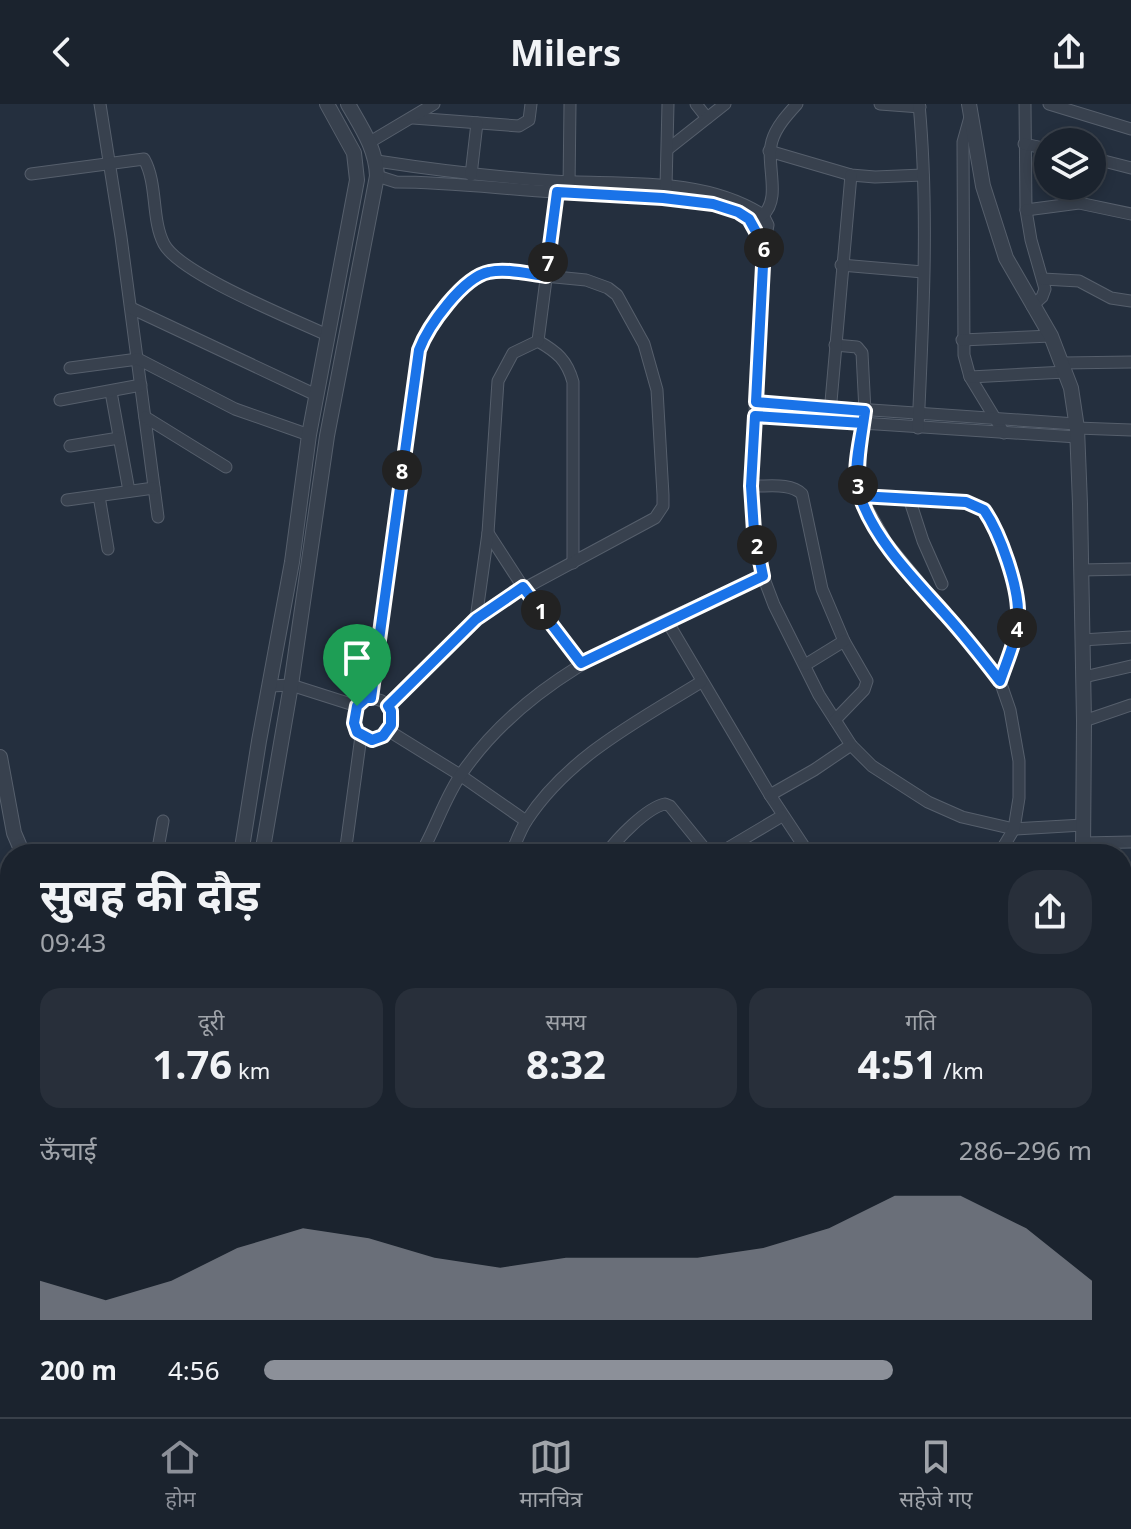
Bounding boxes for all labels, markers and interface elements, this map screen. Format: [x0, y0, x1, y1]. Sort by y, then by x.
text: Milers [510, 28, 621, 77]
icon: back [40, 30, 84, 74]
icon: share [1047, 30, 1091, 74]
map controls [1034, 128, 1106, 200]
button: layers [1034, 128, 1106, 200]
pin: 6 [744, 228, 784, 268]
text: 6 [758, 233, 770, 263]
pin: 7 [528, 242, 568, 282]
text: 7 [542, 247, 554, 277]
pin: 8 [382, 450, 422, 490]
text: 8 [396, 455, 408, 485]
pin: 3 [838, 465, 878, 505]
text: 3 [852, 470, 864, 500]
pin: 2 [737, 525, 777, 565]
text: 2 [751, 530, 763, 560]
pin: 1 [521, 590, 561, 630]
text: 1 [535, 595, 547, 625]
pin: 4 [997, 608, 1037, 648]
text: 4 [1011, 613, 1023, 643]
pin [323, 624, 391, 706]
icon: arrive [335, 636, 379, 680]
text: सुबह की दौड़ [40, 864, 260, 924]
button: share [1008, 870, 1092, 954]
text: 09:43 [40, 924, 106, 960]
text: दूरी [198, 1006, 225, 1036]
text: समय [546, 1006, 586, 1036]
text: गति [905, 1006, 936, 1036]
text: 1.76 [152, 1036, 232, 1091]
text: 8:32 [526, 1036, 606, 1091]
text: 4:51 [858, 1036, 937, 1091]
text: km [232, 1055, 270, 1085]
text: /km [937, 1055, 984, 1085]
text: ऊँचाई [40, 1132, 96, 1168]
text: 286–296 m [959, 1132, 1092, 1168]
text: 200 m [40, 1352, 117, 1388]
text: 4:56 [168, 1352, 220, 1388]
tab: होम [158, 1435, 202, 1513]
tab: मानचित्र [519, 1435, 582, 1513]
tab: सहेजे गए [899, 1435, 973, 1513]

